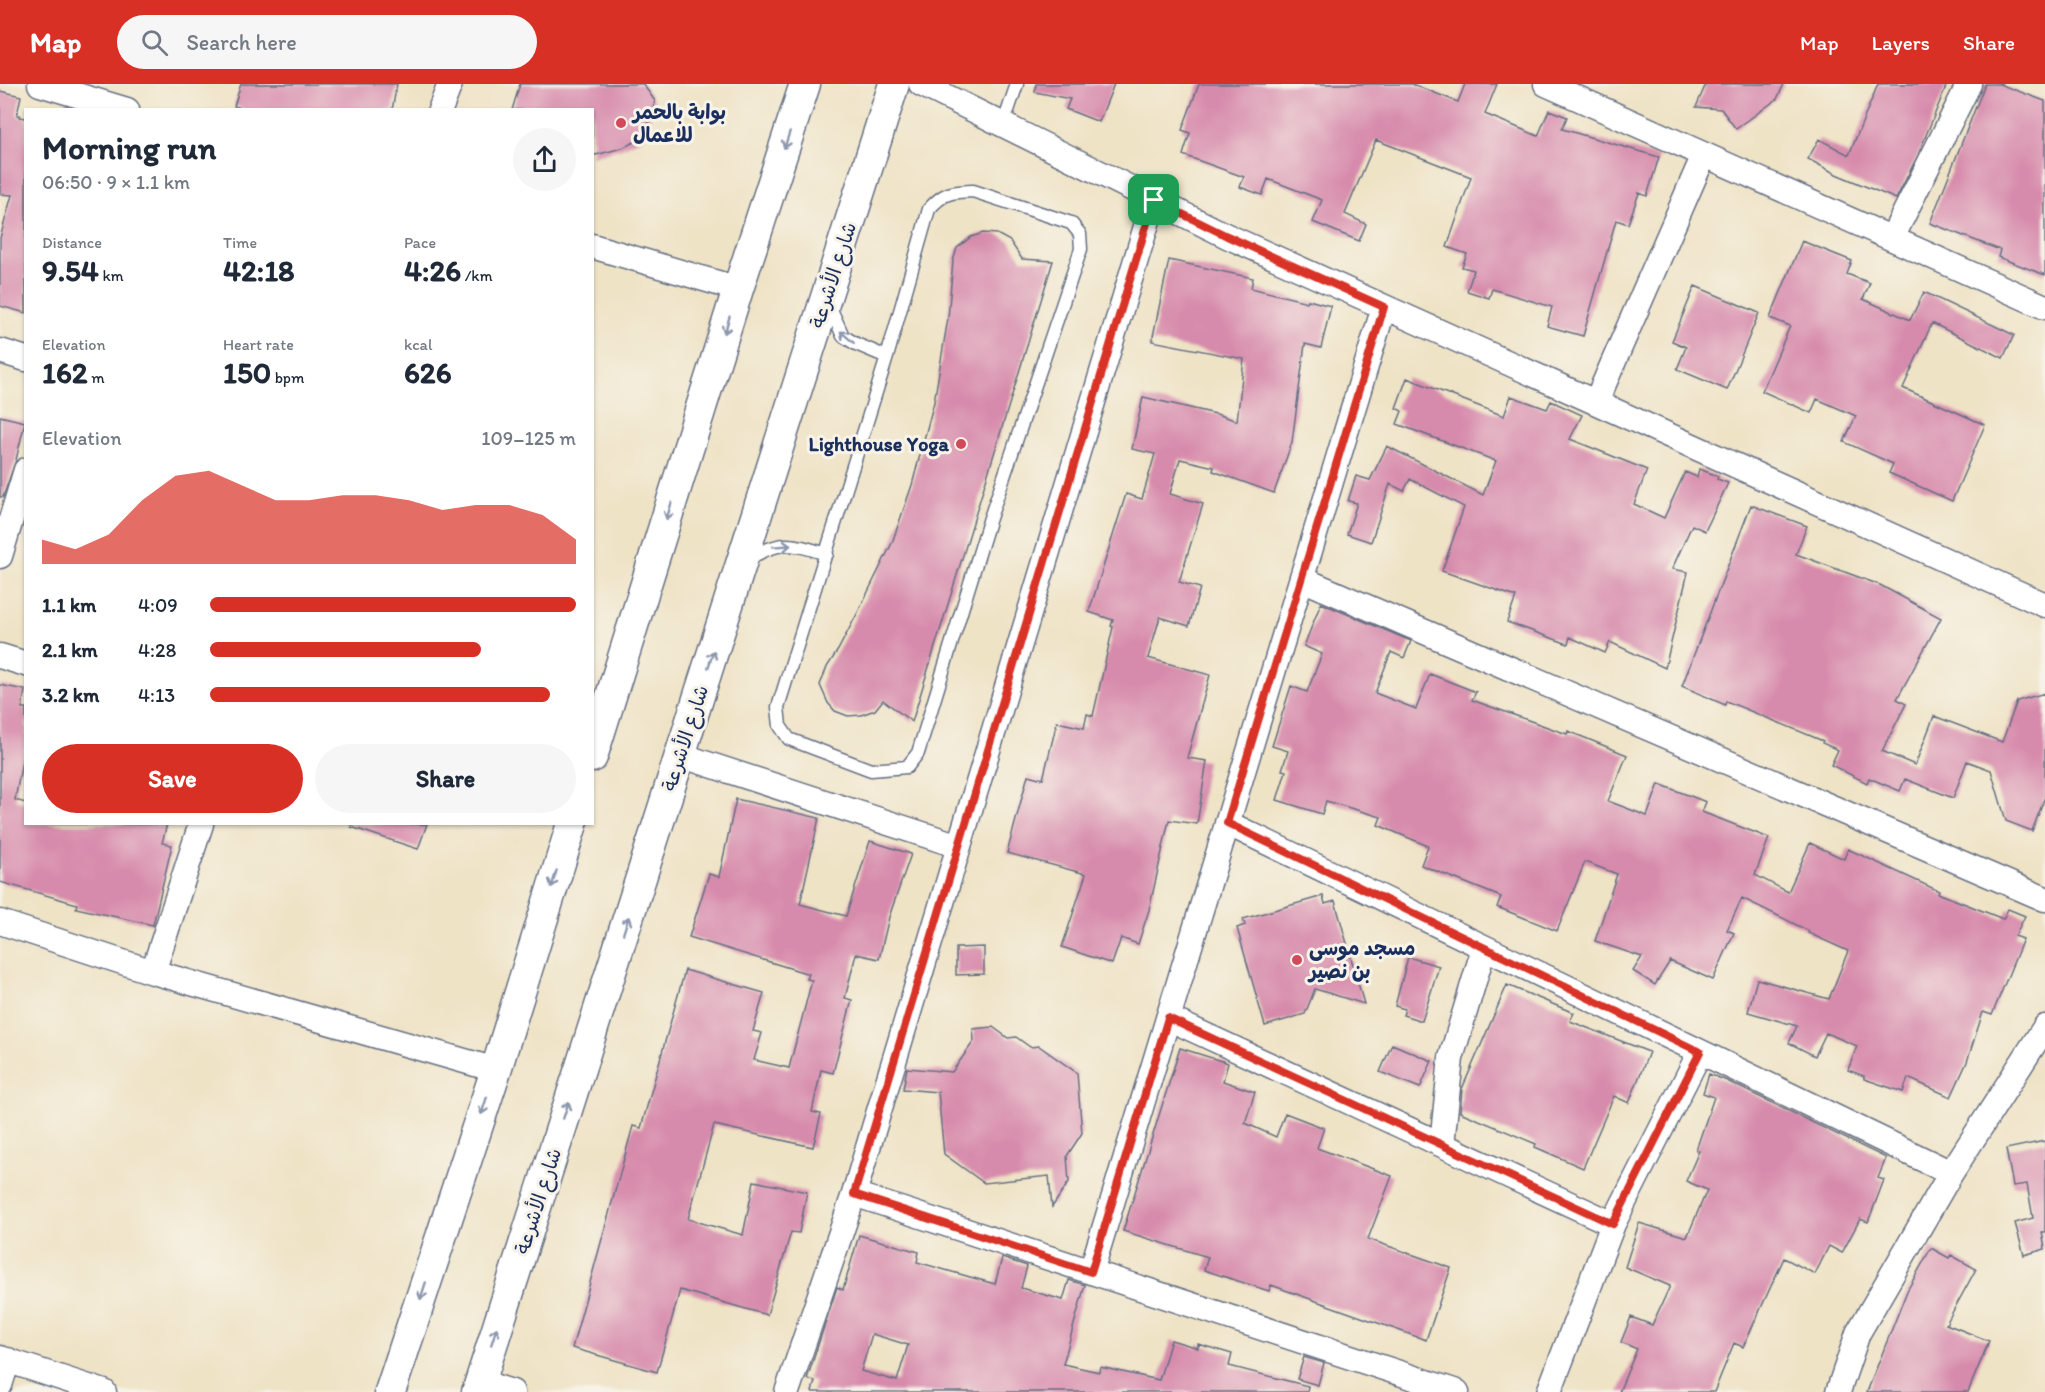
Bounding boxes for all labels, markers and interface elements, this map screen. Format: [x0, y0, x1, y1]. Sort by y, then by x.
search box [117, 15, 537, 69]
text: Map [30, 25, 81, 59]
icon: search [138, 26, 171, 59]
text: Search here [186, 29, 297, 56]
text: Map [1800, 30, 1839, 55]
text: Layers [1872, 30, 1930, 55]
text: Share [1963, 30, 2015, 55]
place label: بوابة بالحمر للاعمال [631, 100, 726, 147]
marker: بوابة بالحمر للاعمال [614, 116, 628, 130]
text: Morning run [42, 128, 217, 167]
button: share [513, 128, 576, 191]
one-way arrow [781, 130, 792, 149]
text: 06:50 · 9 × 1.1 km [42, 170, 190, 194]
pin [1128, 174, 1179, 225]
icon: arrive [1137, 183, 1170, 216]
street label: شارع الأشرعة [804, 219, 863, 332]
text: Distance [42, 233, 102, 252]
text: Time [223, 233, 257, 252]
text: Pace [404, 233, 436, 252]
text: 9.54 [42, 252, 99, 289]
text: 42:18 [223, 252, 295, 289]
text: 4:26 [404, 252, 461, 289]
text: km [99, 266, 124, 285]
text: /km [461, 266, 493, 285]
one-way arrow [721, 315, 732, 334]
one-way arrow [840, 330, 855, 344]
text: Elevation [42, 335, 106, 354]
text: Heart rate [223, 335, 294, 354]
text: kcal [404, 335, 432, 354]
text: 162 [42, 354, 88, 391]
text: 150 [223, 354, 271, 391]
text: 626 [404, 354, 452, 391]
text: m [88, 368, 105, 387]
text: bpm [271, 368, 304, 387]
text: Elevation [42, 426, 121, 450]
text: 109–125 m [481, 426, 576, 450]
place label: Lighthouse Yoga [809, 432, 950, 457]
marker: Lighthouse Yoga [954, 437, 968, 451]
one-way arrow [663, 501, 674, 520]
one-way arrow [772, 540, 792, 551]
text: 1.1 km [42, 593, 96, 617]
text: 4:09 [138, 593, 178, 617]
text: 2.1 km [42, 638, 98, 662]
text: 4:28 [138, 638, 176, 662]
one-way arrow [706, 650, 717, 669]
street label: شارع الأشرعة [656, 682, 715, 795]
text: 3.2 km [42, 683, 99, 707]
text: 4:13 [138, 683, 175, 707]
button: Save [42, 744, 303, 813]
button: Share [315, 744, 576, 813]
one-way arrow [548, 869, 559, 888]
one-way arrow [621, 916, 632, 935]
place label: مسجد موسى بن نصير [1307, 936, 1415, 984]
marker: مسجد موسى بن نصير [1290, 953, 1304, 967]
one-way arrow [477, 1096, 488, 1115]
one-way arrow [562, 1101, 573, 1120]
street label: شارع الأشرعة [509, 1145, 568, 1258]
one-way arrow [417, 1281, 428, 1300]
one-way arrow [490, 1327, 501, 1346]

